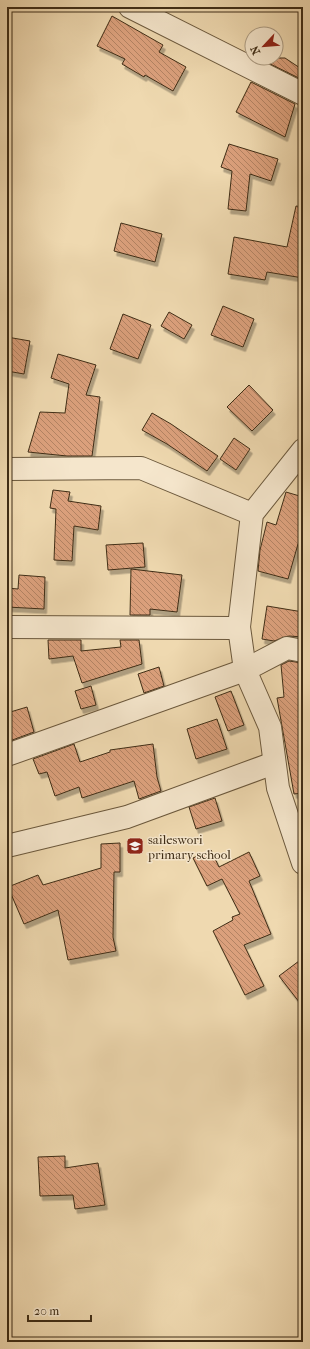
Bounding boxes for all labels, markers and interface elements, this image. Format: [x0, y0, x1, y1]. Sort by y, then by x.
north arrow [244, 26, 284, 66]
text: N [248, 43, 263, 57]
place label: saileswori primary school [147, 832, 231, 862]
school or university icon: saileswori primary school [125, 836, 145, 856]
scale bar [28, 1297, 91, 1323]
text: 20 m [34, 1304, 59, 1318]

